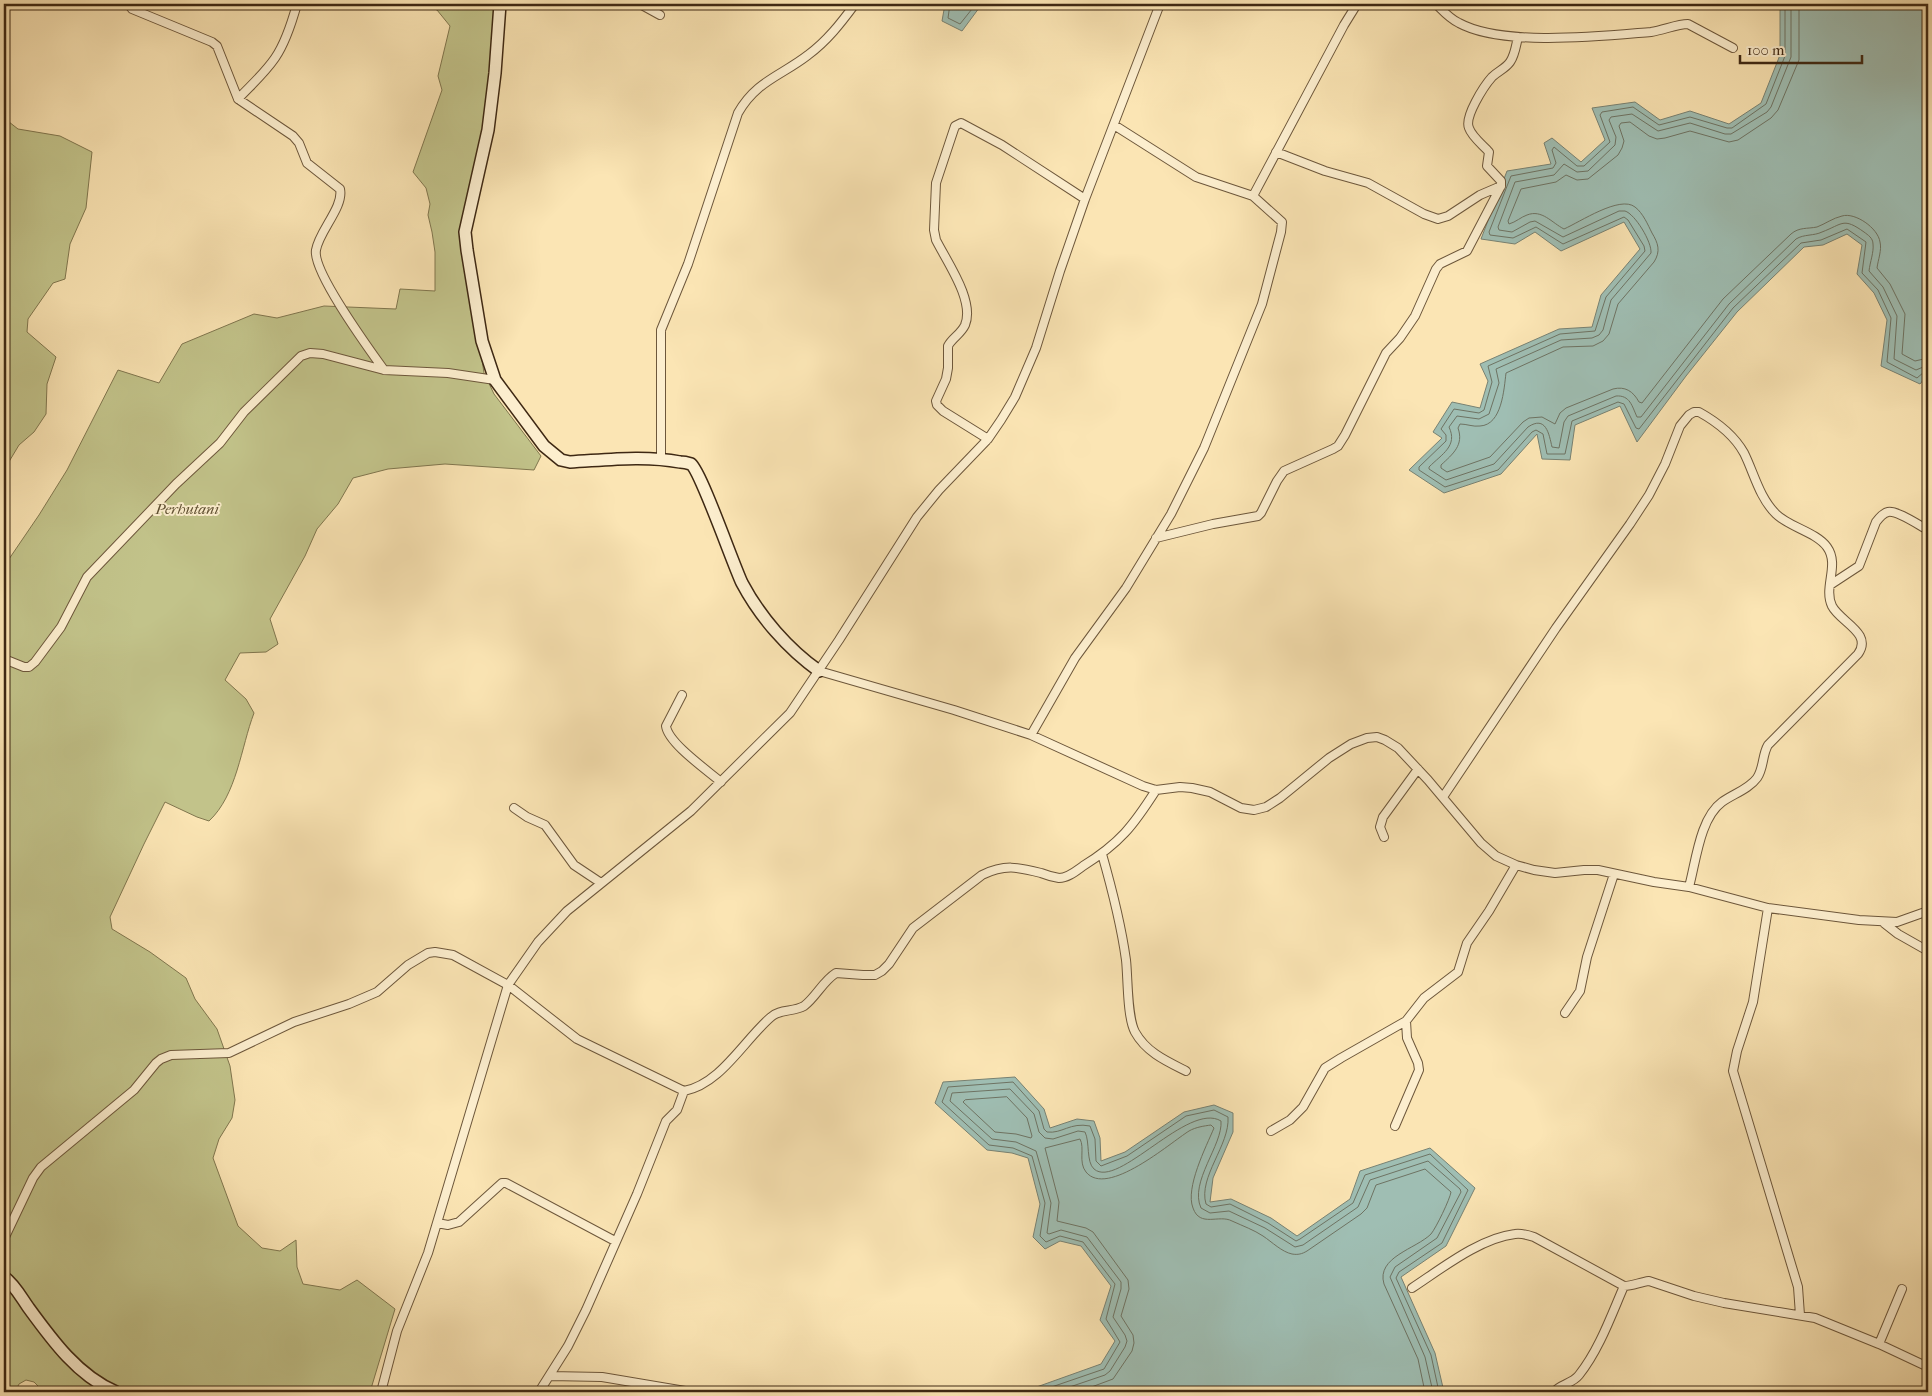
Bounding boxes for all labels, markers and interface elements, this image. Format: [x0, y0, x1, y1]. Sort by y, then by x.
scale bar [1740, 32, 1862, 64]
text: 100 m [1747, 41, 1785, 59]
park label: Perhutani [154, 500, 220, 518]

